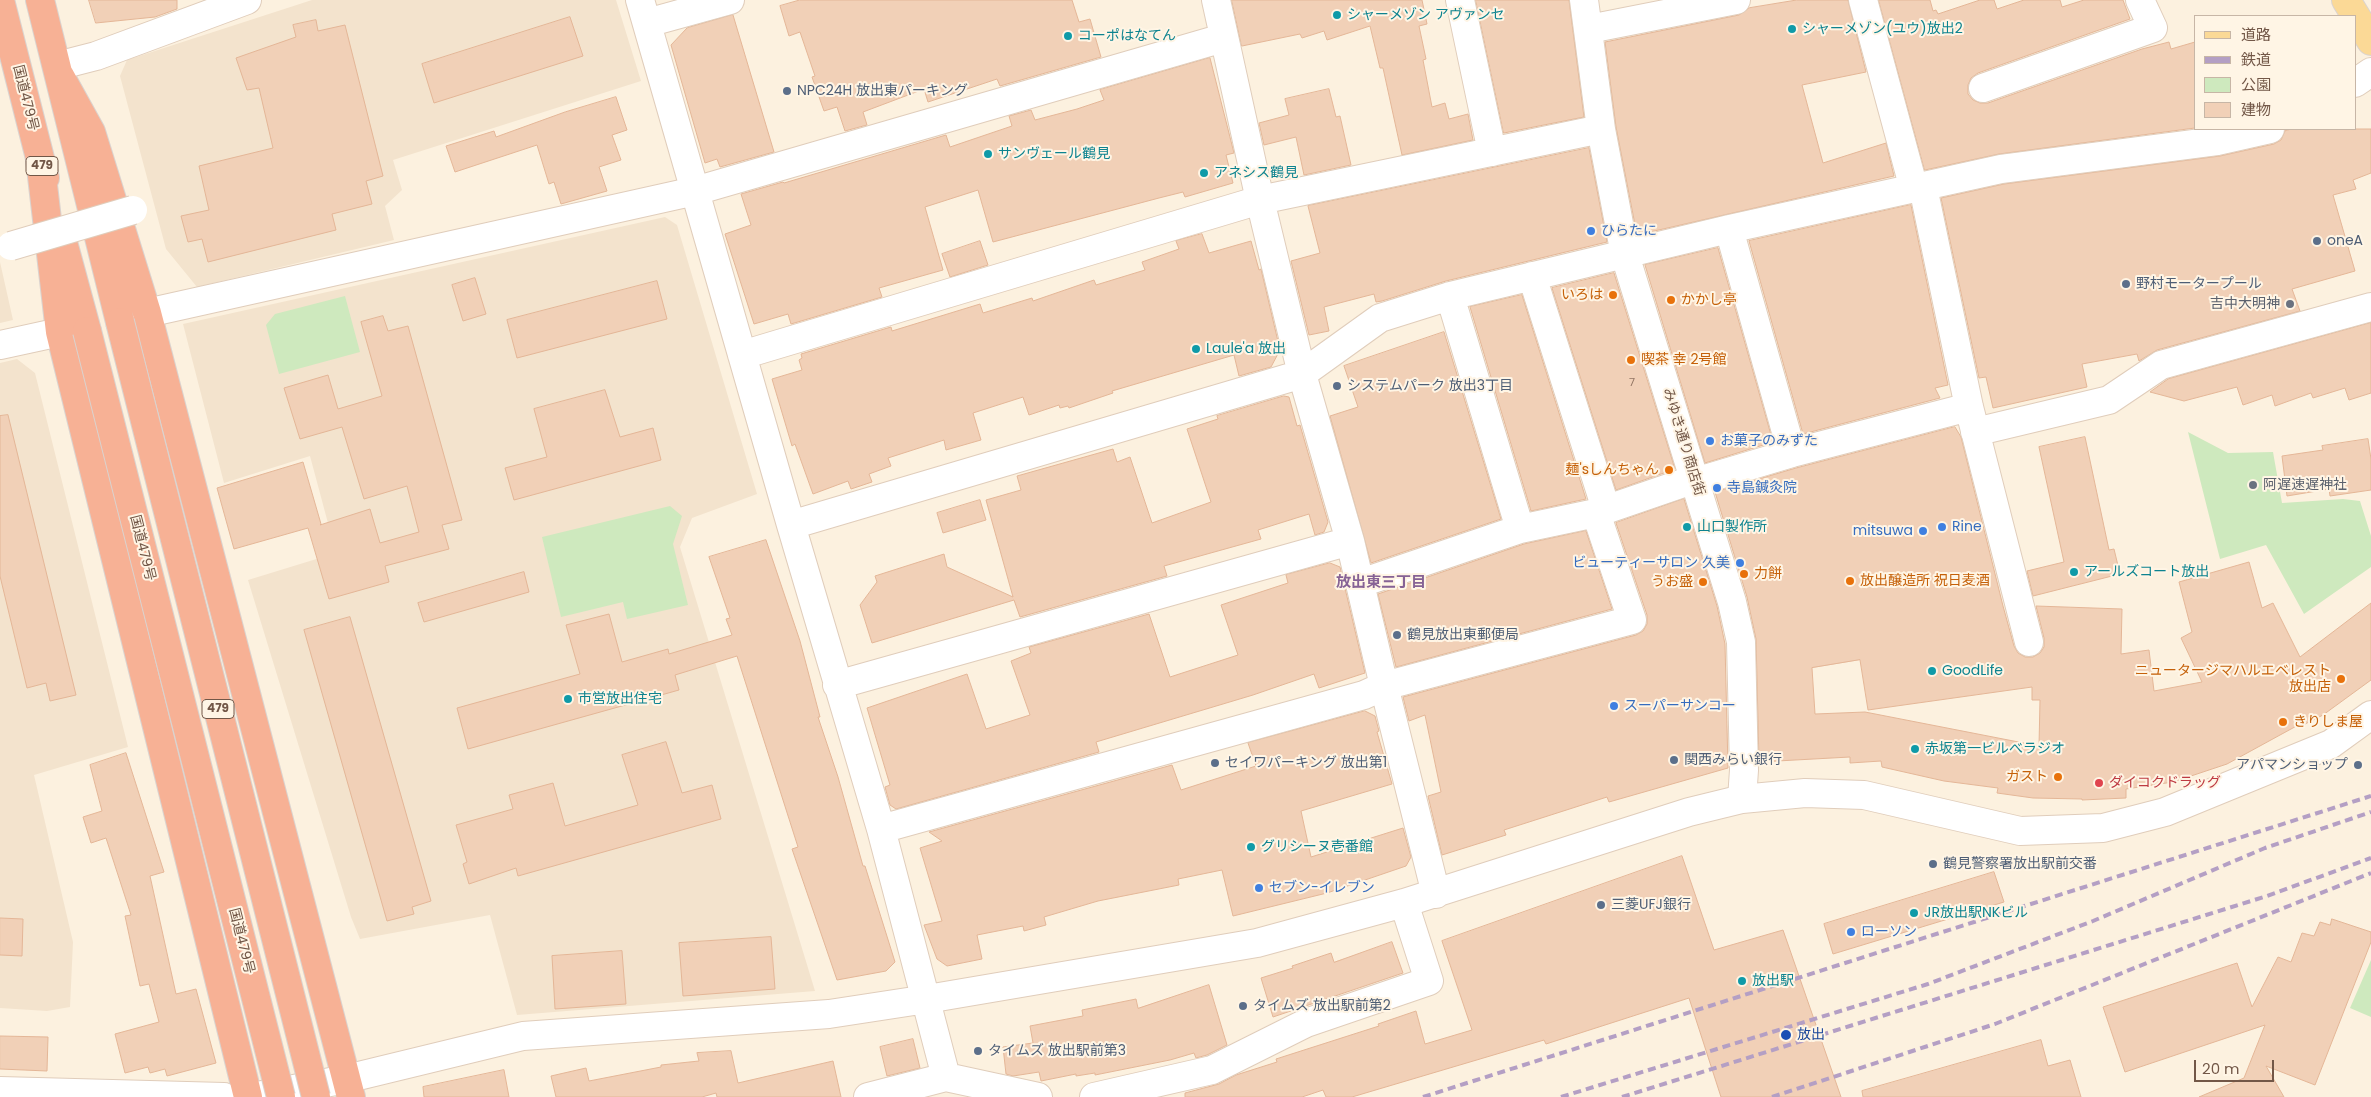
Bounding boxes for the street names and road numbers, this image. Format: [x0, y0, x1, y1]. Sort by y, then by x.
street label: 国道479号 [9, 63, 41, 133]
road number: 479 [26, 157, 58, 176]
street label: みゆき通り商店街 [1659, 386, 1707, 498]
street label: 国道479号 [126, 513, 158, 583]
road number: 479 [202, 700, 234, 719]
street label: 国道479号 [225, 906, 257, 976]

